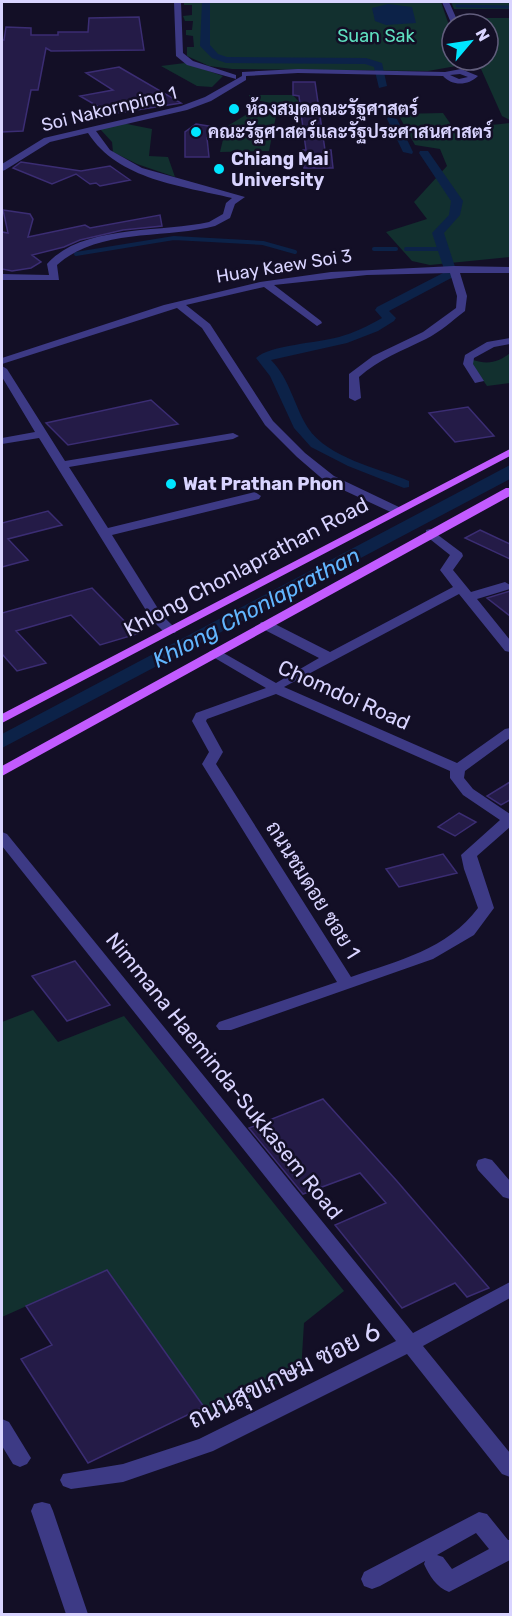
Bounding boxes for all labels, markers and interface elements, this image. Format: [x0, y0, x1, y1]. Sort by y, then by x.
north arrow [440, 12, 500, 72]
park label: Suan Sak [337, 25, 416, 47]
text: N [472, 25, 494, 45]
street label: Soi Nakornping 1 [39, 82, 179, 136]
place label: ห้องสมุดคณะรัฐศาสตร์ [246, 96, 419, 123]
marker: ห้องสมุดคณะรัฐศาสตร์ [227, 102, 241, 116]
place label: คณะรัฐศาสตร์และรัฐประศาสนศาสตร์ [208, 119, 493, 144]
marker: คณะรัฐศาสตร์และรัฐประศาสนศาสตร์ [189, 125, 203, 139]
place label: Chiang Mai University [231, 148, 329, 191]
marker: Chiang Mai University [212, 162, 226, 176]
street label: Huay Kaew Soi 3 [214, 244, 354, 288]
place label: Wat Prathan Phon [183, 473, 344, 495]
marker: Wat Prathan Phon [164, 477, 178, 491]
street label: Khlong Chonlaprathan Road [119, 492, 373, 642]
water label: Khlong Chonlaprathan [148, 541, 364, 673]
street label: Chomdoi Road [274, 654, 414, 735]
street label: ถนนชมดอย ซอย 1 [261, 816, 366, 963]
street label: Nimmana Haeminda-Sukkasem Road [101, 927, 348, 1224]
street label: ถนนสุขเกษม ซอย 6 [183, 1316, 386, 1437]

